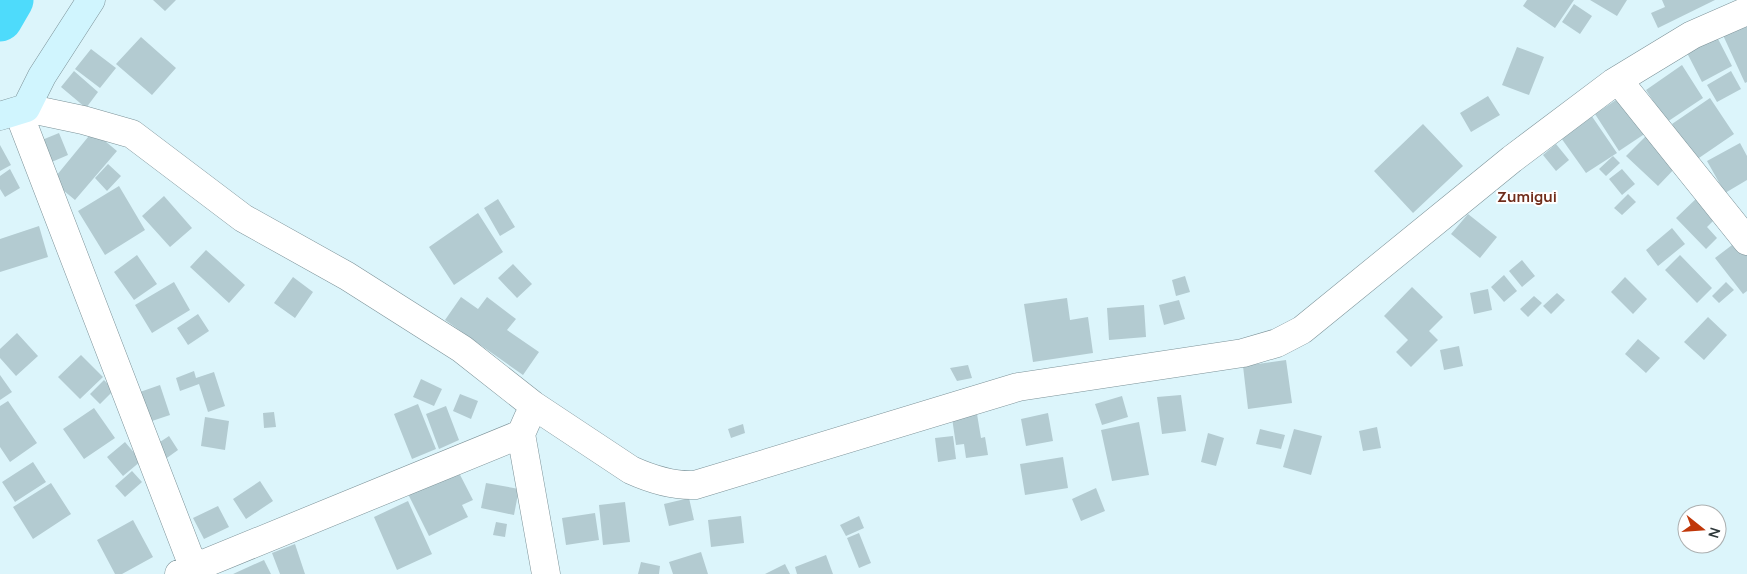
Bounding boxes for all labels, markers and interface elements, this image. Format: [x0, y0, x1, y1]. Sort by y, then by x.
district label: Zumigui [1497, 186, 1557, 207]
north arrow [1677, 504, 1727, 554]
text: N [1704, 525, 1725, 541]

